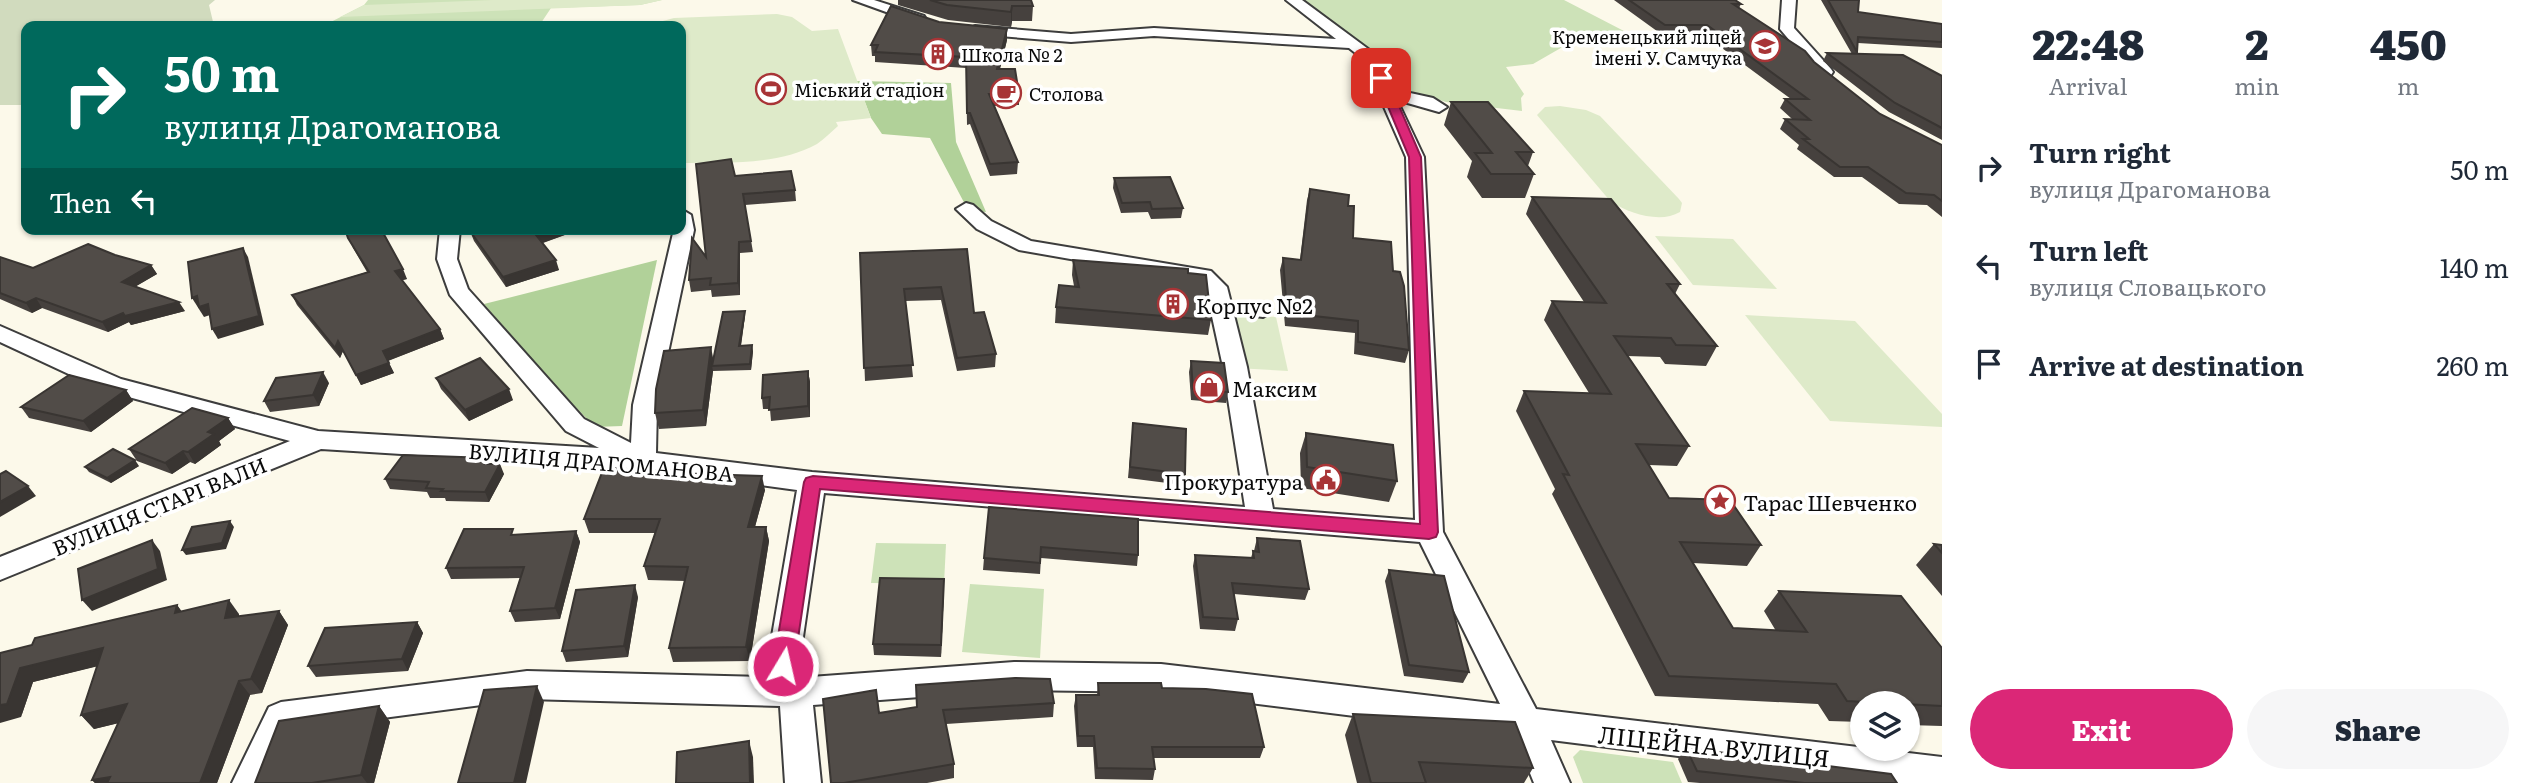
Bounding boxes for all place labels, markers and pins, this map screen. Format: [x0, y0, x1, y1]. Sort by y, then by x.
place label: Кременецький ліцей імені У. Самчука [1552, 23, 1742, 71]
school or university icon: Кременецький ліцей імені У. Самчука [1748, 29, 1782, 63]
building icon: Школа № 2 [921, 37, 955, 71]
place label: Школа № 2 [961, 41, 1063, 68]
pin [1351, 48, 1411, 108]
sports icon: Міський стадіон [754, 72, 788, 106]
place label: Міський стадіон [794, 76, 945, 103]
cafe icon: Столова [989, 76, 1023, 110]
place label: Столова [1029, 80, 1104, 107]
building icon: Корпус №2 [1156, 287, 1190, 321]
place label: Корпус №2 [1196, 289, 1313, 320]
shop icon: Максим [1192, 370, 1226, 404]
place label: Максим [1232, 372, 1317, 403]
public building icon: Прокуратура [1309, 463, 1343, 497]
place label: Прокуратура [1164, 465, 1304, 496]
place icon: Тарас Шевченко [1703, 484, 1737, 518]
place label: Тарас Шевченко [1743, 486, 1917, 517]

